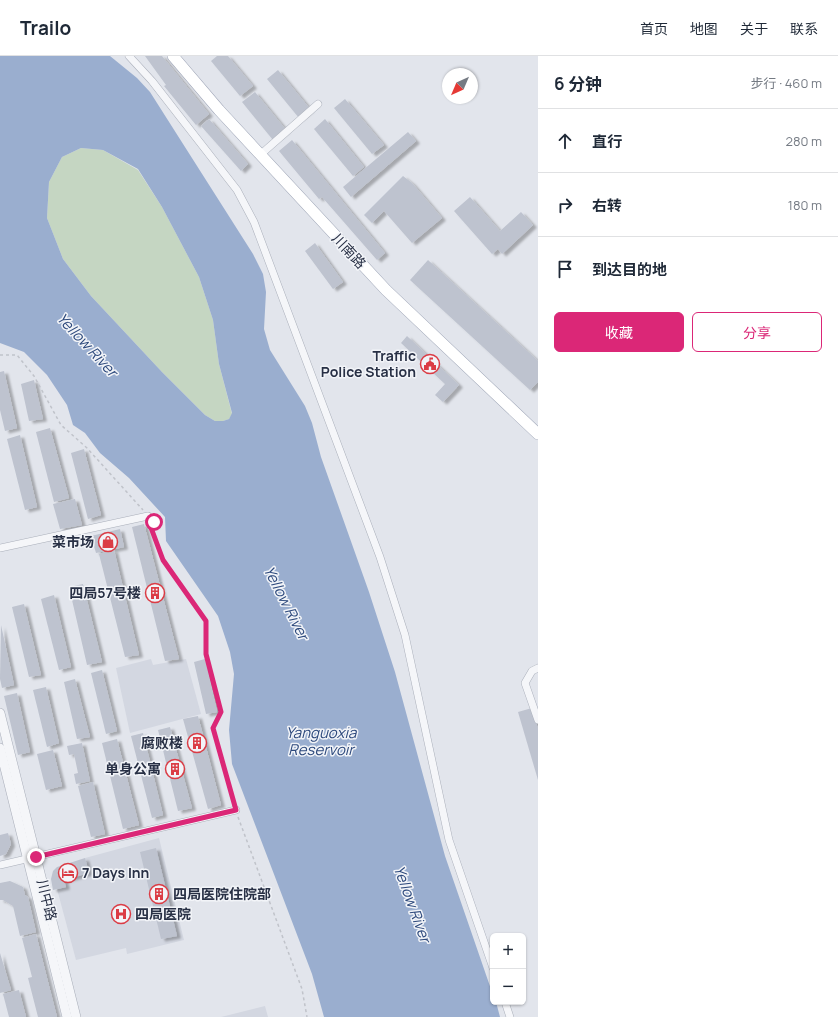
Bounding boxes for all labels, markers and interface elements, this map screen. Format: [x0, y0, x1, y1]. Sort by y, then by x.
text: Trailo [20, 15, 71, 41]
text: 首页 [640, 19, 668, 38]
text: 地图 [690, 19, 718, 38]
text: 关于 [740, 19, 768, 38]
text: 联系 [790, 19, 818, 38]
north arrow [442, 68, 478, 104]
text: 6 分钟 [554, 72, 602, 95]
text: 步行 · 460 m [751, 74, 822, 92]
icon: ahead [554, 130, 576, 152]
text: 直行 [592, 131, 622, 152]
text: 280 m [785, 132, 822, 150]
icon: right [554, 194, 576, 216]
text: 右转 [592, 195, 622, 216]
text: 180 m [788, 196, 822, 214]
street label: 川南路 [328, 229, 371, 272]
icon: arrive [554, 258, 576, 280]
text: 到达目的地 [592, 259, 667, 280]
water label: Yellow River [52, 308, 124, 383]
button: 收藏 [554, 312, 684, 352]
button: 分享 [692, 312, 822, 352]
place label: Traffic Police Station [321, 346, 416, 381]
public building icon: Traffic Police Station [419, 353, 441, 375]
route start [145, 513, 163, 531]
shop icon: 菜市场 [97, 531, 119, 553]
place label: 菜市场 [52, 532, 94, 551]
water label: Yellow River [259, 562, 315, 646]
building icon: 四局57号楼 [144, 582, 166, 604]
place label: 四局57号楼 [69, 583, 141, 602]
water label: Yanguoxia Reservoir [286, 722, 357, 760]
building icon: 腐败楼 [186, 732, 208, 754]
place label: 腐败楼 [141, 733, 183, 752]
building icon: 单身公寓 [164, 758, 186, 780]
place label: 单身公寓 [105, 759, 161, 778]
route end [27, 848, 45, 866]
hotel icon: 7 Days Inn [57, 862, 79, 884]
water label: Yellow River [389, 862, 437, 948]
place label: 7 Days Inn [82, 863, 149, 882]
street label: 川中路 [33, 877, 62, 923]
building icon: 四局医院住院部 [148, 883, 170, 905]
place label: 四局医院住院部 [173, 884, 271, 903]
hospital icon: 四局医院 [110, 903, 132, 925]
place label: 四局医院 [135, 904, 191, 923]
map controls [490, 933, 526, 1005]
button: + [490, 933, 526, 969]
button: − [490, 969, 526, 1005]

